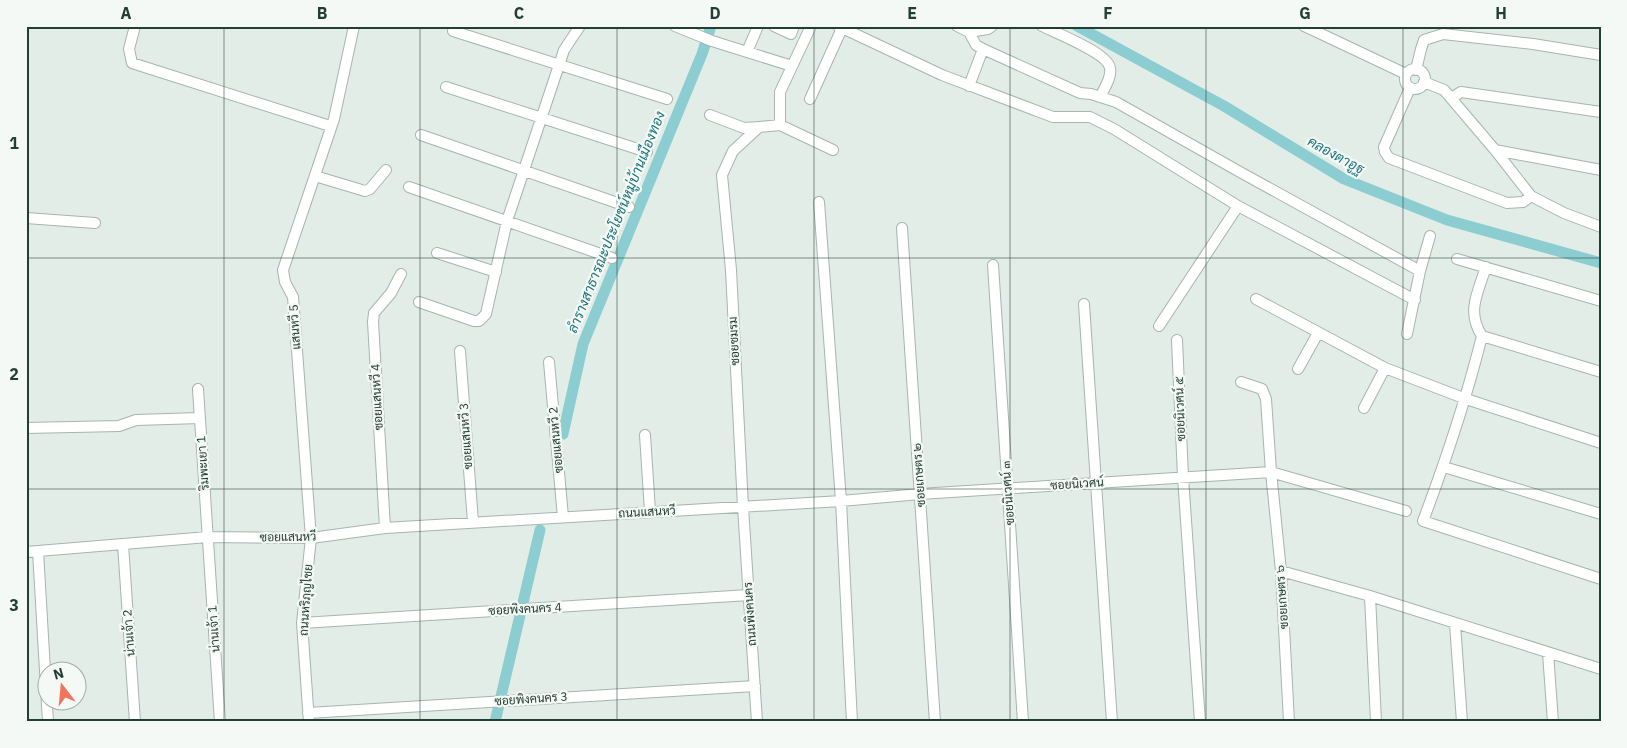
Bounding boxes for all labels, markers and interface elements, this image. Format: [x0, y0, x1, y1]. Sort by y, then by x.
text: A [121, 3, 132, 23]
text: B [317, 3, 328, 23]
text: C [514, 3, 524, 23]
text: D [709, 3, 721, 23]
text: E [907, 3, 917, 23]
text: F [1103, 3, 1113, 23]
text: G [1299, 3, 1311, 23]
text: H [1495, 3, 1507, 23]
water label: ลำรางสาธารณะประโยชน์หมู่บ้านเมืองทอง [563, 108, 670, 336]
water label: คลองตาอูฐ [1304, 132, 1368, 179]
text: 1 [9, 133, 19, 153]
street label: แสนหวี 5 [285, 304, 304, 350]
street label: ซอยชมรม [725, 316, 742, 366]
street label: ซอยแสนหวี 4 [367, 363, 386, 431]
text: 2 [9, 364, 19, 384]
street label: ซอยนิเวศน์ ๕ [1171, 376, 1188, 442]
street label: ซอยแสนหวี 3 [456, 402, 475, 470]
street label: ซอยแสนหวี 2 [545, 406, 566, 474]
street label: ริมพะเยา 1 [193, 435, 212, 492]
street label: ซอยเกษตร ๒ [909, 442, 928, 508]
street label: ซอยนิเวศน์ ๓ [998, 460, 1017, 526]
street label: ซอยนิเวศน์ [1050, 474, 1105, 493]
street label: ถนนแสนหวี [618, 503, 676, 520]
street label: ซอยแสนหวี [260, 529, 316, 544]
street label: ถนนหริภุญไชย [296, 564, 317, 636]
street label: ซอยเกษตร ๖ [1272, 565, 1291, 630]
street label: ถนนพิงคนคร [740, 581, 759, 647]
text: 3 [9, 595, 19, 615]
street label: ซอยพิงคนคร 4 [488, 599, 562, 618]
street label: น่านเจ้า 1 [204, 605, 223, 653]
street label: น่านเจ้า 2 [119, 609, 138, 657]
north arrow [38, 660, 88, 710]
text: N [51, 663, 66, 684]
street label: ซอยพิงคนคร 3 [494, 688, 568, 709]

